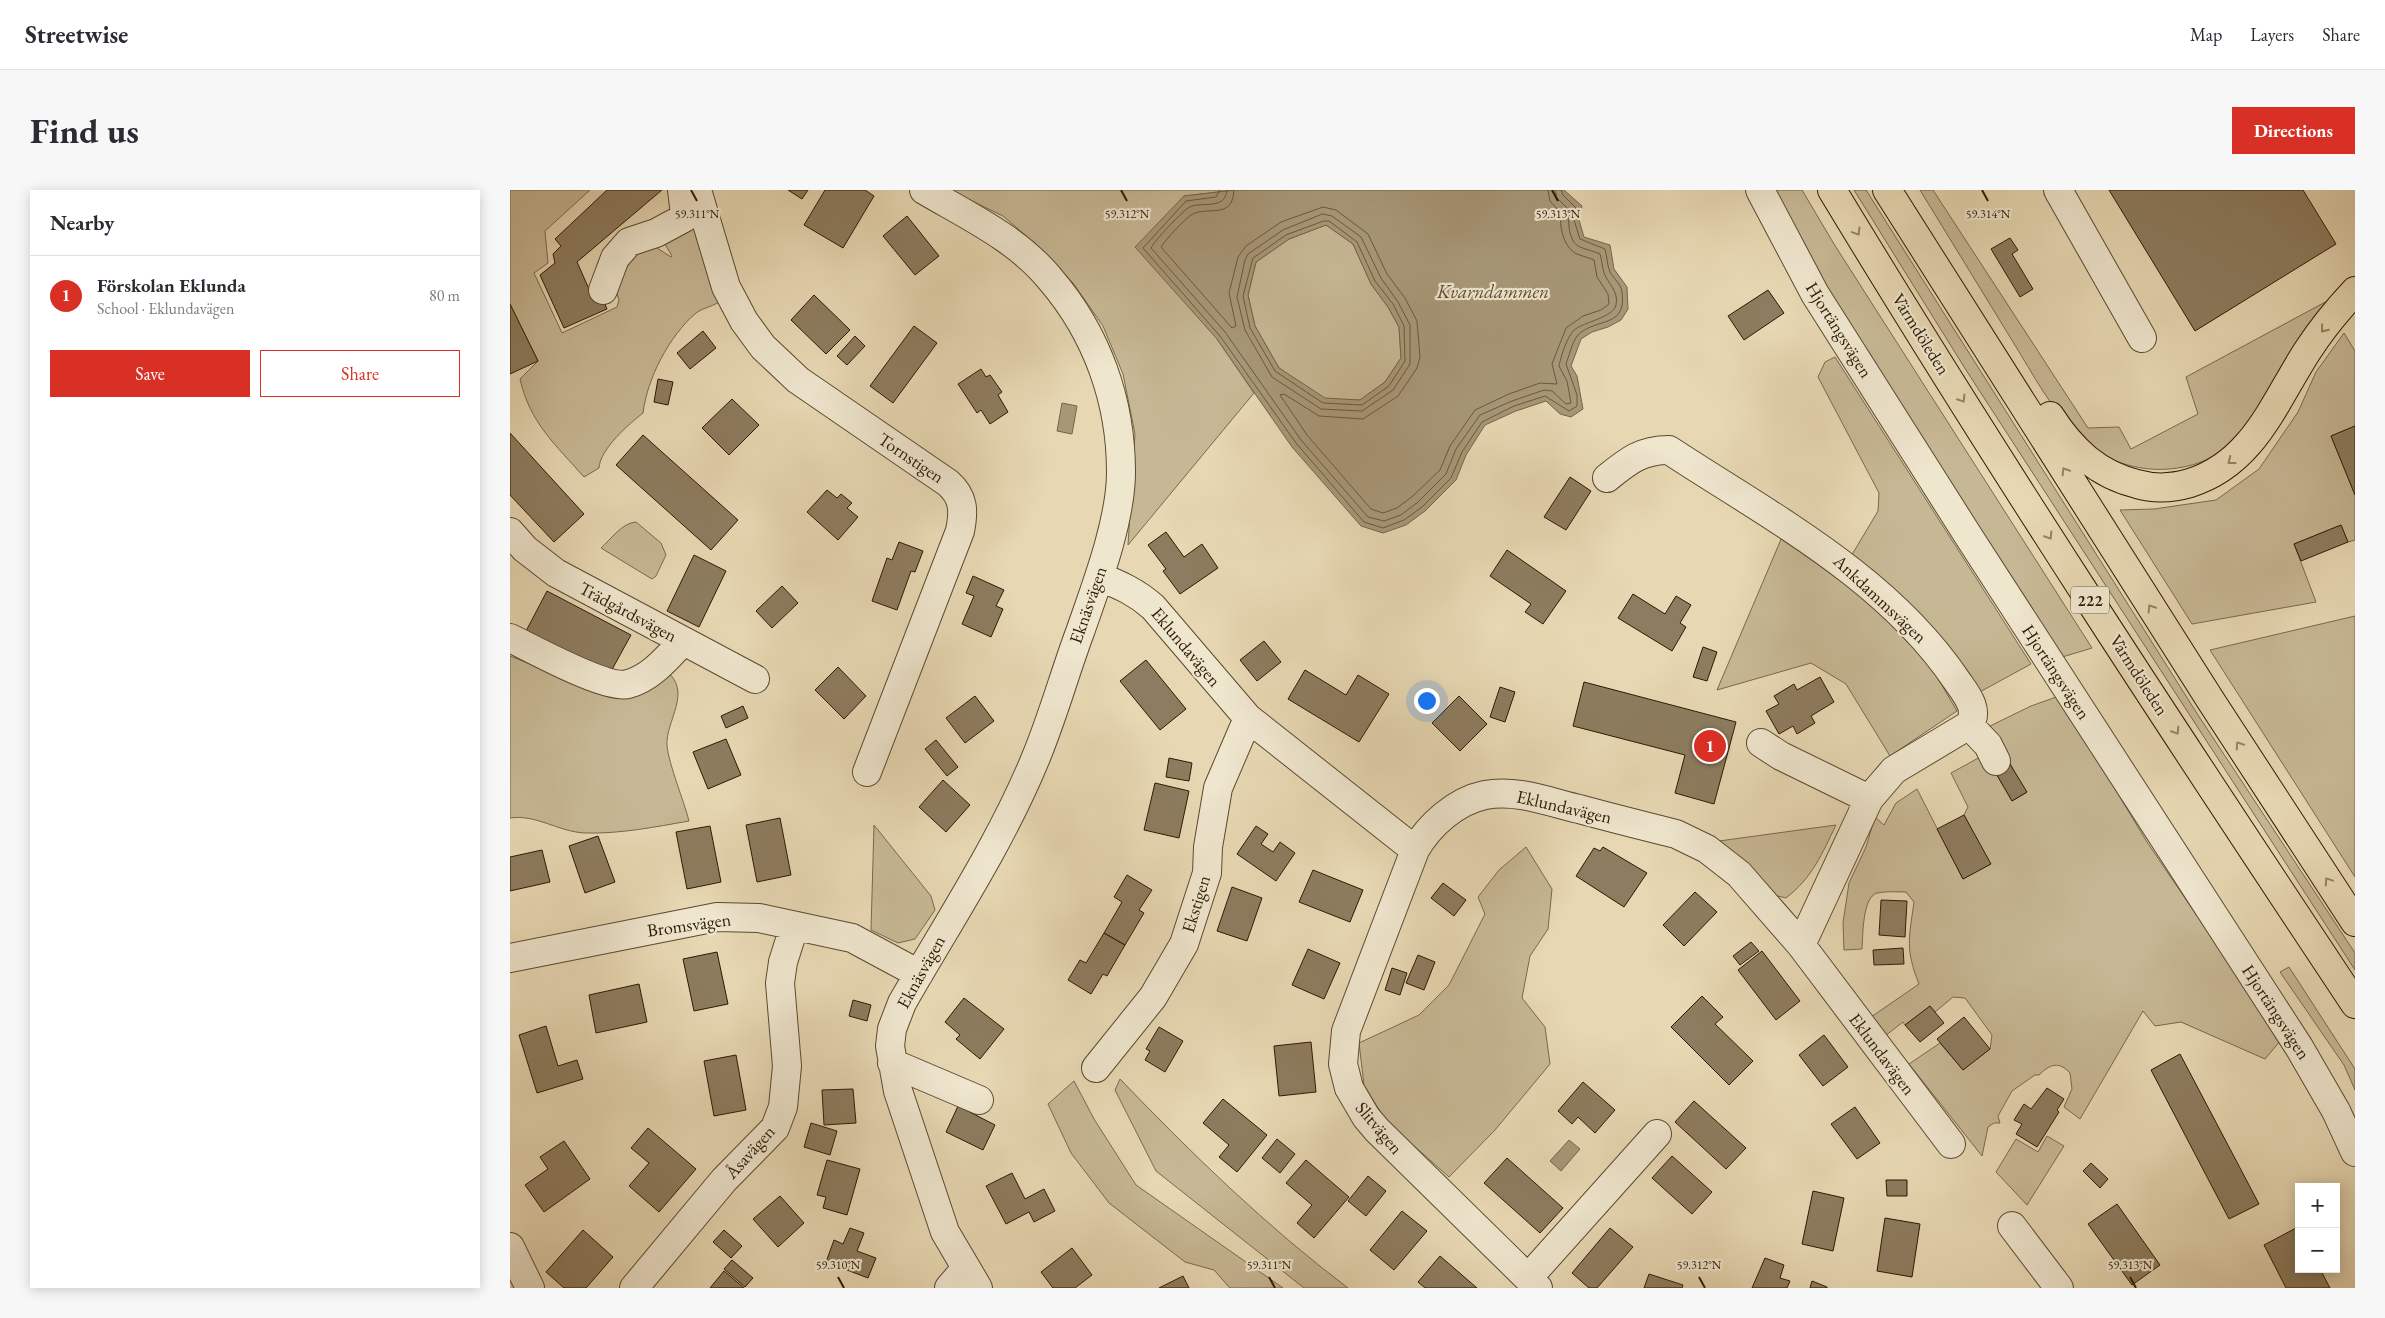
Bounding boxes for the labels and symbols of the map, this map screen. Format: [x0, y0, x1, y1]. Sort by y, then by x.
text: 59.311°N [675, 206, 720, 222]
text: 59.312°N [1105, 206, 1150, 222]
text: 59.313°N [1536, 206, 1581, 222]
text: 59.314°N [1966, 206, 2011, 222]
one-way arrow [1851, 226, 1861, 235]
street label: Hjortängsvägen [1801, 278, 1878, 382]
water label: Kvarndammen [1436, 279, 1549, 304]
street label: Värmdöleden [1887, 289, 1956, 379]
one-way arrow [2321, 323, 2330, 333]
one-way arrow [1956, 394, 1965, 403]
street label: Tornstigen [874, 427, 949, 488]
one-way arrow [2227, 455, 2237, 464]
one-way arrow [2061, 467, 2071, 476]
one-way arrow [2043, 531, 2053, 540]
street label: Ankdammsvägen [1828, 549, 1932, 648]
street label: Eknäsvägen [1064, 563, 1112, 647]
street label: Trädgårdsvägen [575, 576, 682, 647]
road number: 222 [2071, 586, 2109, 614]
street label: Eklundavägen [1146, 602, 1227, 692]
one-way arrow [2148, 605, 2158, 614]
street label: Hjortängsvägen [2017, 620, 2096, 724]
street label: Värmdöleden [2105, 630, 2174, 720]
your location [1414, 688, 1440, 714]
one-way arrow [2169, 726, 2179, 735]
pin: 1 [1694, 727, 1726, 765]
one-way arrow [2236, 742, 2245, 751]
street label: Eklundavägen [1514, 784, 1614, 829]
street label: Ekstigen [1176, 872, 1215, 935]
one-way arrow [2325, 877, 2334, 887]
street label: Bromsvägen [646, 907, 733, 942]
street label: Eknäsvägen [891, 931, 950, 1012]
street label: Hjortängsvägen [2237, 960, 2316, 1064]
street label: Eklundavägen [1844, 1008, 1921, 1100]
street label: Slitvägen [1351, 1097, 1408, 1159]
street label: Åsavägen [719, 1120, 780, 1184]
text: 59.310°N [816, 1257, 861, 1273]
text: 59.311°N [1247, 1257, 1292, 1273]
text: 59.312°N [1677, 1257, 1722, 1273]
text: 59.313°N [2108, 1257, 2153, 1273]

